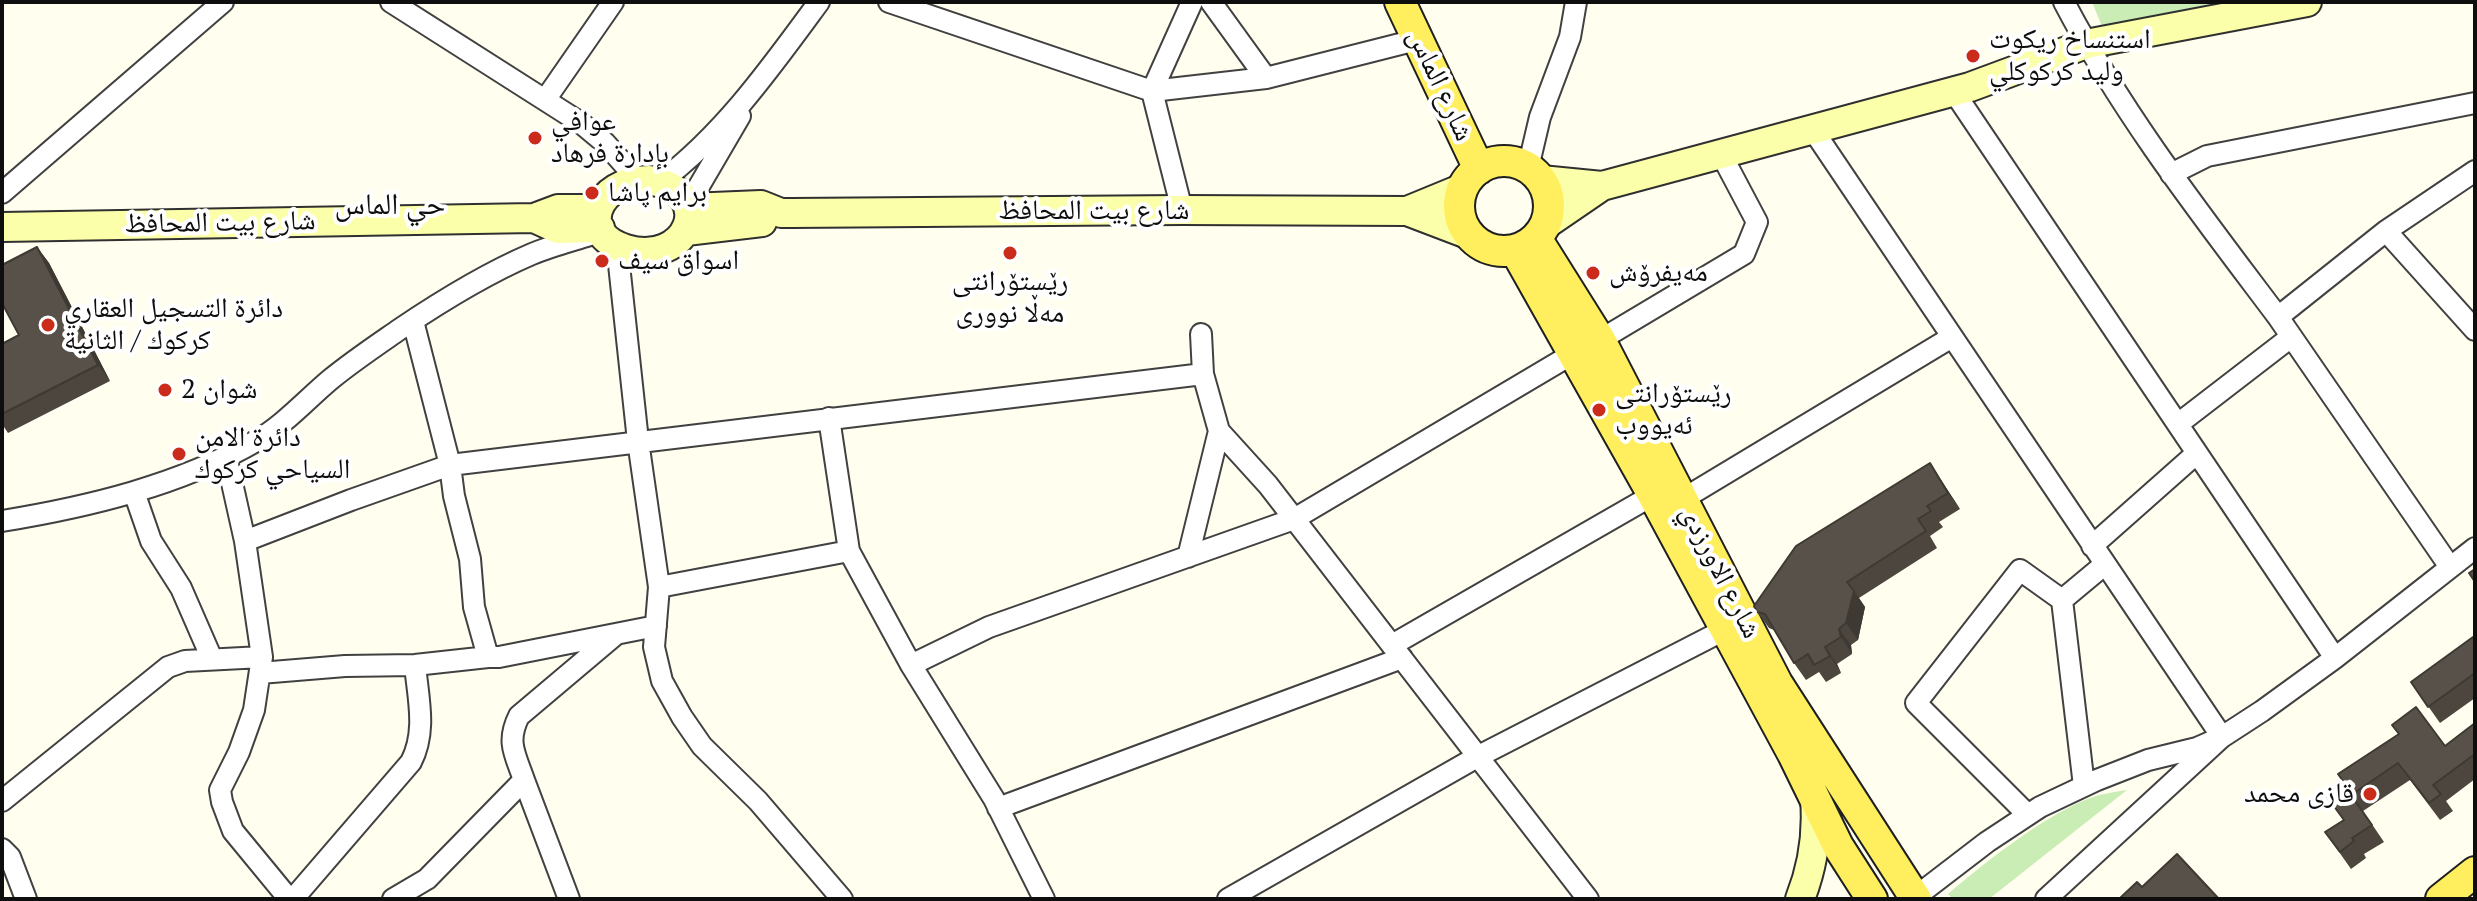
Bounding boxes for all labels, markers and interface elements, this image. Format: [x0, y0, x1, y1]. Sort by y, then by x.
place label: استنساخ ريكوت وليد كركوكلي [1989, 23, 2151, 89]
street label: شارع الماس [1399, 24, 1481, 146]
marker: استنساخ ريكوت وليد كركوكلي [1964, 47, 1982, 65]
place label: عوافي بإدارة فرهاد [551, 105, 669, 171]
marker: عوافي بإدارة فرهاد [526, 129, 544, 147]
place label: برایم پاشا [608, 176, 707, 210]
marker: برایم پاشا [583, 184, 601, 202]
district label: حي الماس [335, 187, 445, 223]
street label: شارع بيت المحافظ [999, 194, 1189, 228]
street label: شارع بيت المحافظ [124, 205, 316, 241]
place label: اسواق سيف [618, 244, 739, 278]
marker: رێستۆرانتی مەڵا نووری [1001, 244, 1019, 262]
marker: اسواق سيف [593, 252, 611, 270]
place label: مەیفرۆش [1609, 256, 1708, 290]
marker: مەیفرۆش [1584, 264, 1602, 282]
place label: رێستۆرانتی مەڵا نووری [952, 265, 1068, 331]
place label: دائرة التسجيل العقاري كركوك / الثانية [64, 292, 283, 358]
marker: دائرة التسجيل العقاري كركوك / الثانية [39, 316, 57, 334]
place label: شوان 2 [181, 373, 257, 407]
place label: رێستۆرانتی ئەیووب [1615, 377, 1732, 443]
marker: شوان 2 [156, 381, 174, 399]
marker: رێستۆرانتی ئەیووب [1590, 401, 1608, 419]
place label: دائرة الامن السياحي كركوك [195, 421, 350, 487]
marker: دائرة الامن السياحي كركوك [170, 445, 188, 463]
street label: شارع الاورزدي [1672, 500, 1768, 644]
place label: قازی محمد [2244, 777, 2354, 811]
marker: قازی محمد [2361, 785, 2379, 803]

